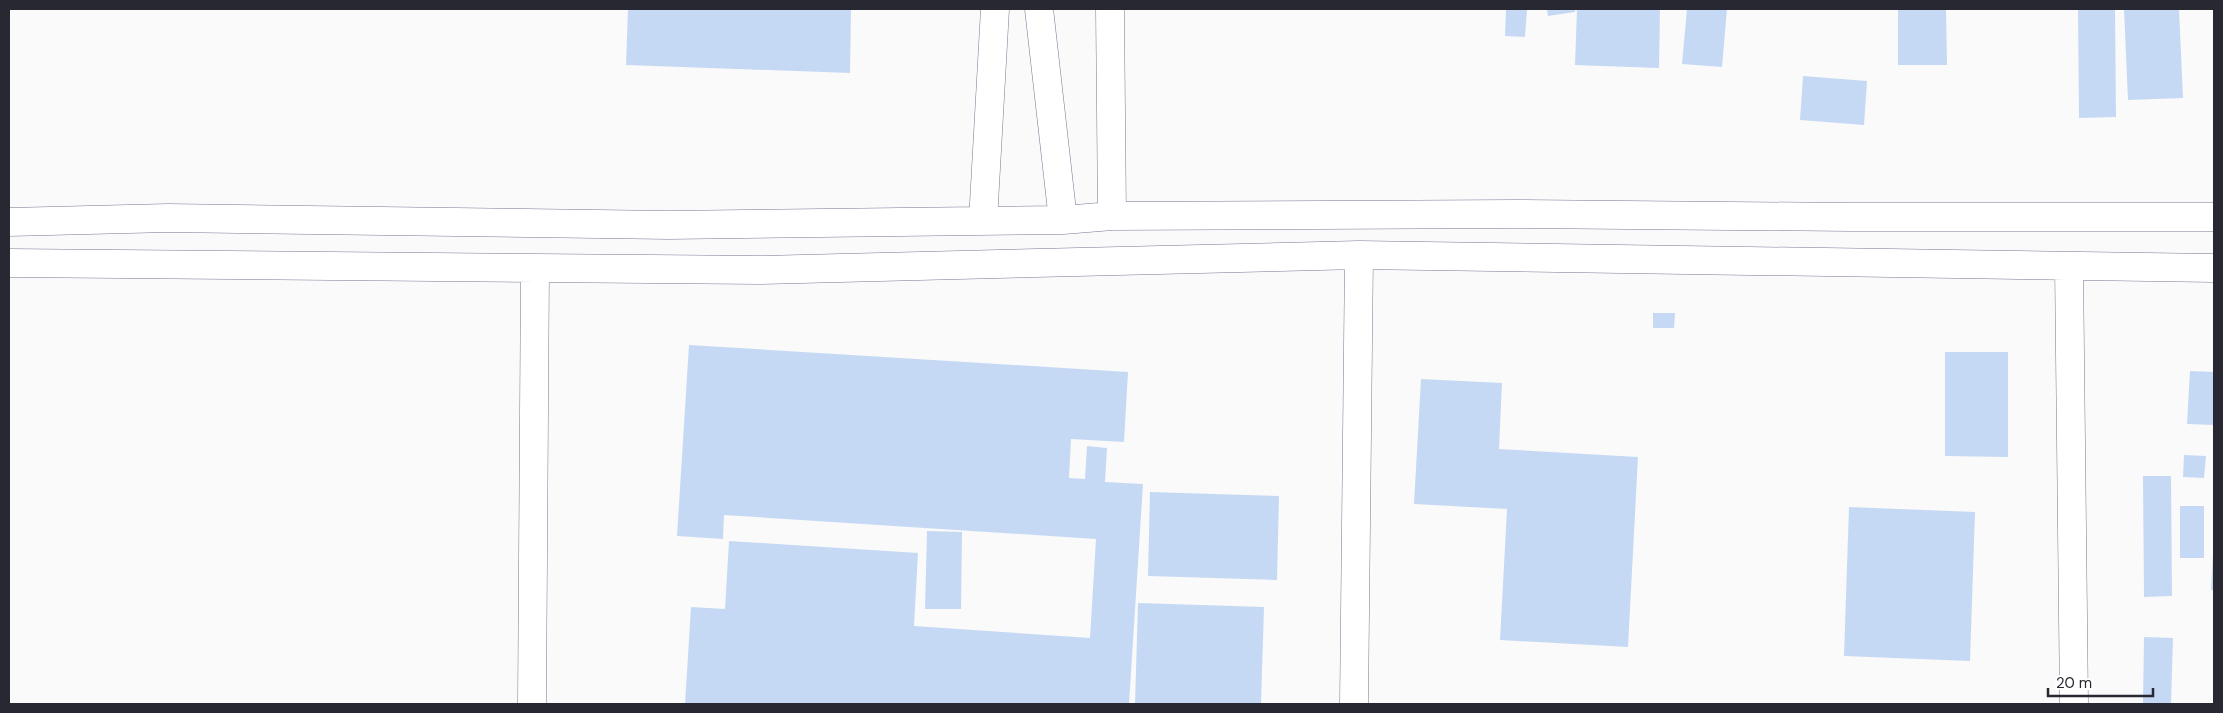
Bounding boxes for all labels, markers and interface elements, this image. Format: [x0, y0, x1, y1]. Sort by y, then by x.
scale bar [2048, 666, 2153, 698]
text: 20 m [2056, 673, 2092, 693]

